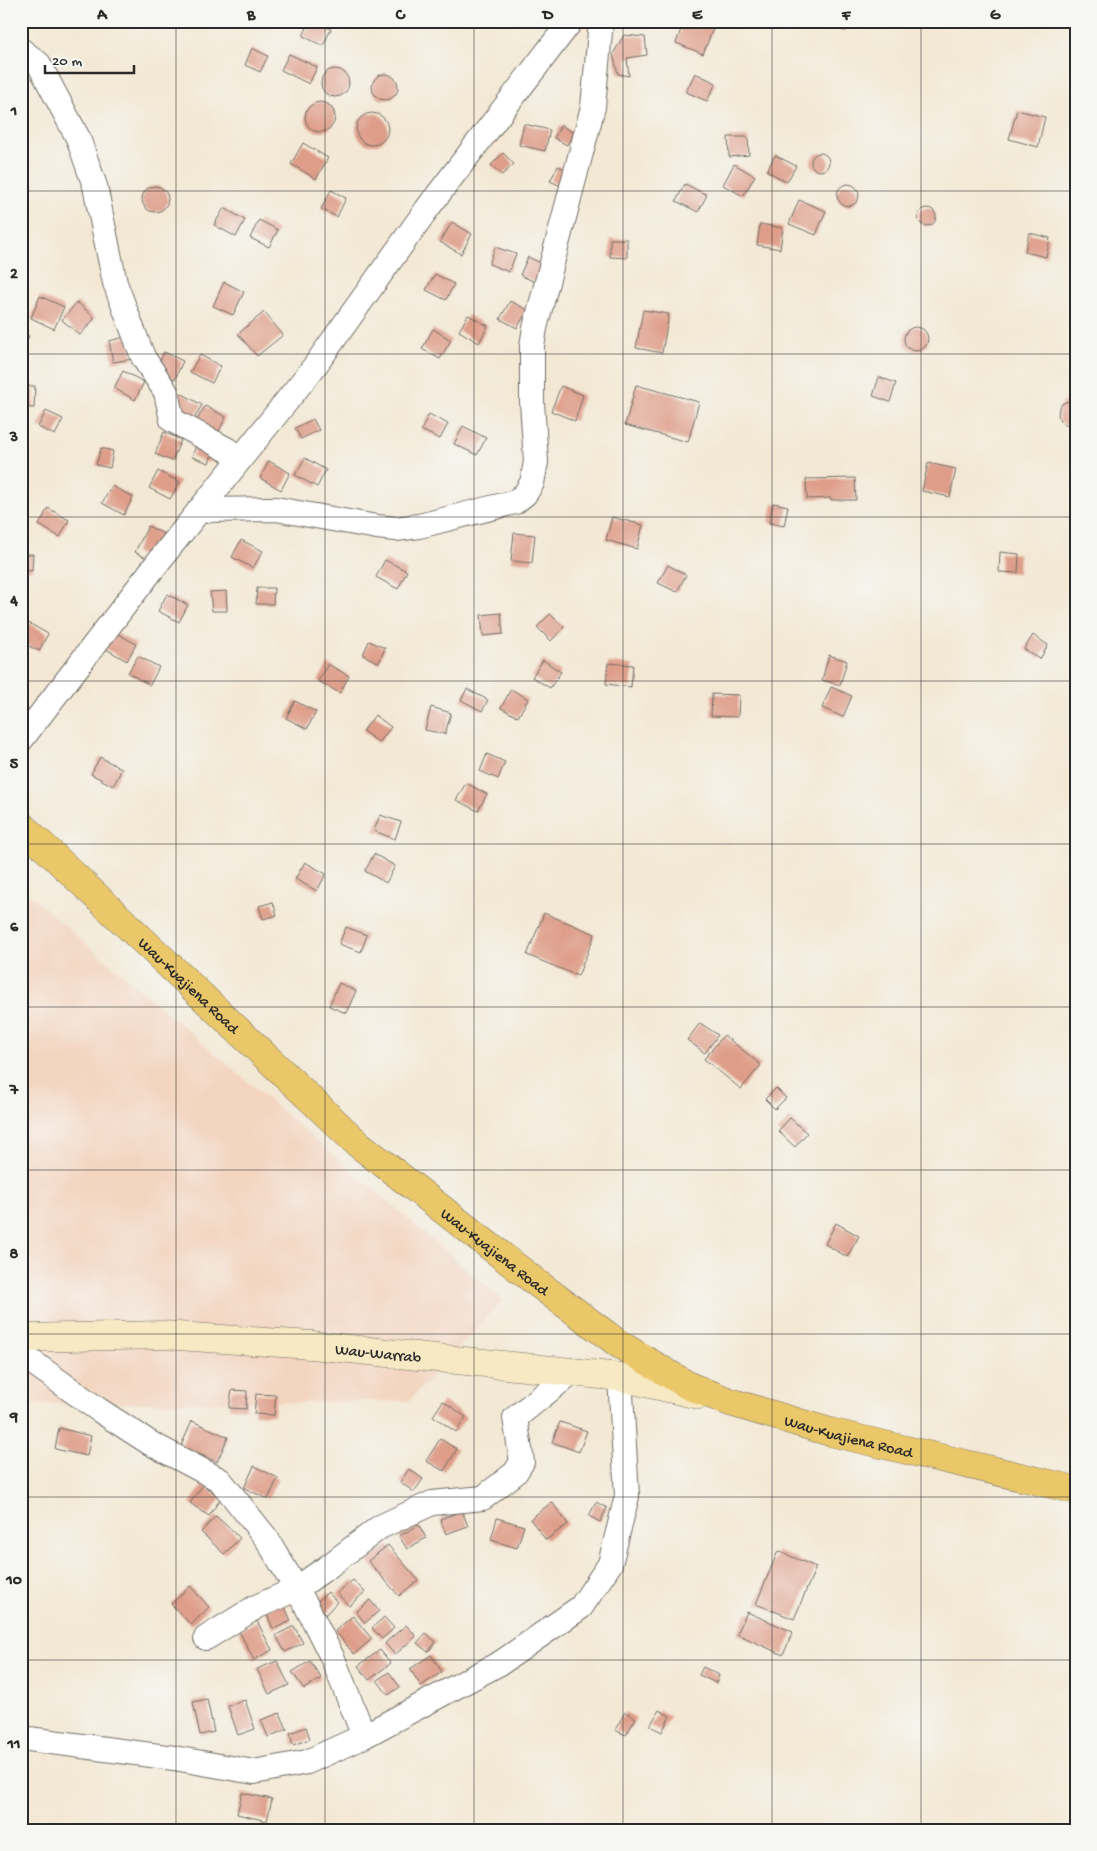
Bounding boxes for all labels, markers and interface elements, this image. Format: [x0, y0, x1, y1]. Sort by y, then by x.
text: A [96, 7, 108, 26]
text: B [246, 7, 256, 26]
text: C [395, 7, 406, 26]
text: D [541, 7, 554, 26]
text: E [692, 7, 703, 26]
text: F [841, 7, 852, 26]
text: G [990, 7, 1001, 26]
scale bar [45, 42, 134, 74]
text: 20 m [52, 53, 82, 71]
text: 1 [10, 103, 17, 122]
text: 2 [10, 266, 18, 285]
text: 3 [9, 429, 18, 448]
text: 4 [9, 593, 18, 612]
text: 5 [10, 756, 19, 775]
text: 6 [10, 919, 19, 938]
street label: Wau-Kuajiena Road [133, 935, 243, 1040]
text: 7 [9, 1082, 19, 1101]
street label: Wau-Kuajiena Road [435, 1205, 553, 1302]
text: 8 [10, 1246, 19, 1265]
street label: Wau-Warrab [334, 1342, 422, 1369]
text: 9 [9, 1409, 18, 1428]
street label: Wau-Kuajiena Road [781, 1413, 916, 1465]
text: 10 [5, 1572, 22, 1591]
text: 11 [7, 1736, 20, 1755]

